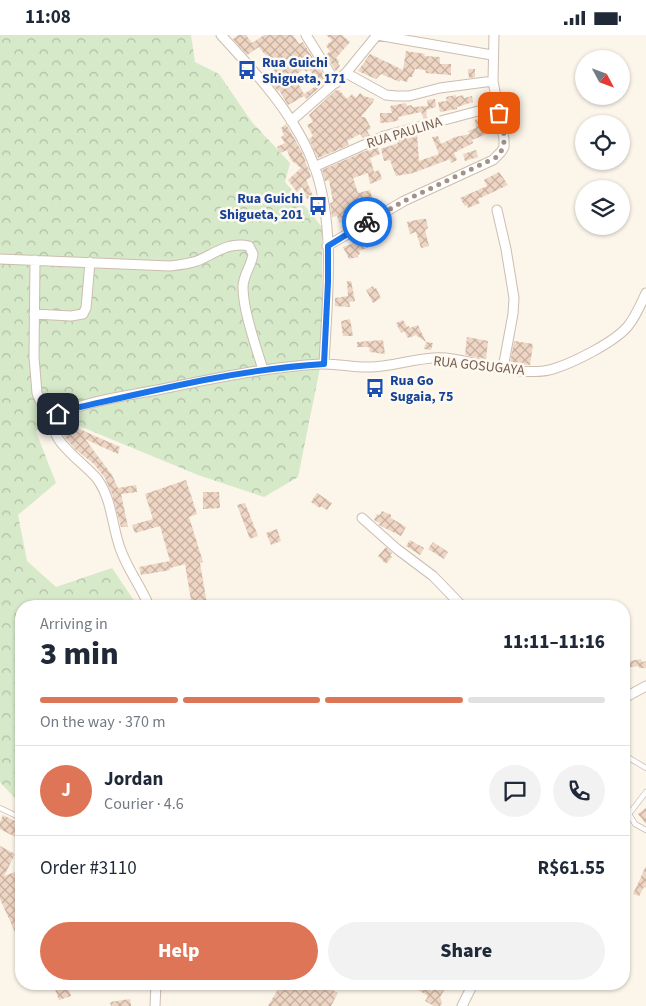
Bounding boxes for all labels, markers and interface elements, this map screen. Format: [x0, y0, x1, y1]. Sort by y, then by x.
text: 11:08 [25, 4, 71, 31]
north arrow [575, 50, 630, 105]
map controls [575, 50, 630, 235]
place label: Rua Guichi Shigueta, 171 [262, 53, 346, 89]
bus stop icon: Rua Guichi Shigueta, 171 [236, 59, 258, 81]
pin [478, 92, 520, 134]
icon: bag [485, 99, 513, 127]
street label: RUA PAULINA [364, 112, 445, 154]
button: locate [575, 115, 630, 170]
button: layers [575, 180, 630, 235]
place label: Rua Guichi Shigueta, 201 [219, 189, 303, 225]
bus stop icon: Rua Guichi Shigueta, 201 [307, 195, 329, 217]
courier [342, 197, 392, 247]
icon: bike [353, 208, 381, 236]
street label: RUA GOSUGAYA [432, 351, 526, 381]
place label: Rua Go Sugaia, 75 [390, 371, 453, 407]
bus stop icon: Rua Go Sugaia, 75 [364, 377, 386, 399]
pin [37, 393, 79, 435]
icon: home [44, 400, 72, 428]
text: Arriving in [40, 613, 108, 635]
text: 11:11–11:16 [503, 629, 605, 656]
text: 3 min [40, 631, 119, 677]
text: On the way · 370 m [40, 711, 165, 733]
button: chat [489, 765, 541, 817]
button: phone [553, 765, 605, 817]
text: Jordan [104, 766, 163, 793]
text: J [61, 777, 71, 804]
text: Courier · 4.6 [104, 793, 184, 815]
text: Order #3110 [40, 855, 137, 882]
text: R$61.55 [537, 855, 605, 882]
button: Help [40, 922, 318, 980]
button: Share [328, 922, 605, 980]

